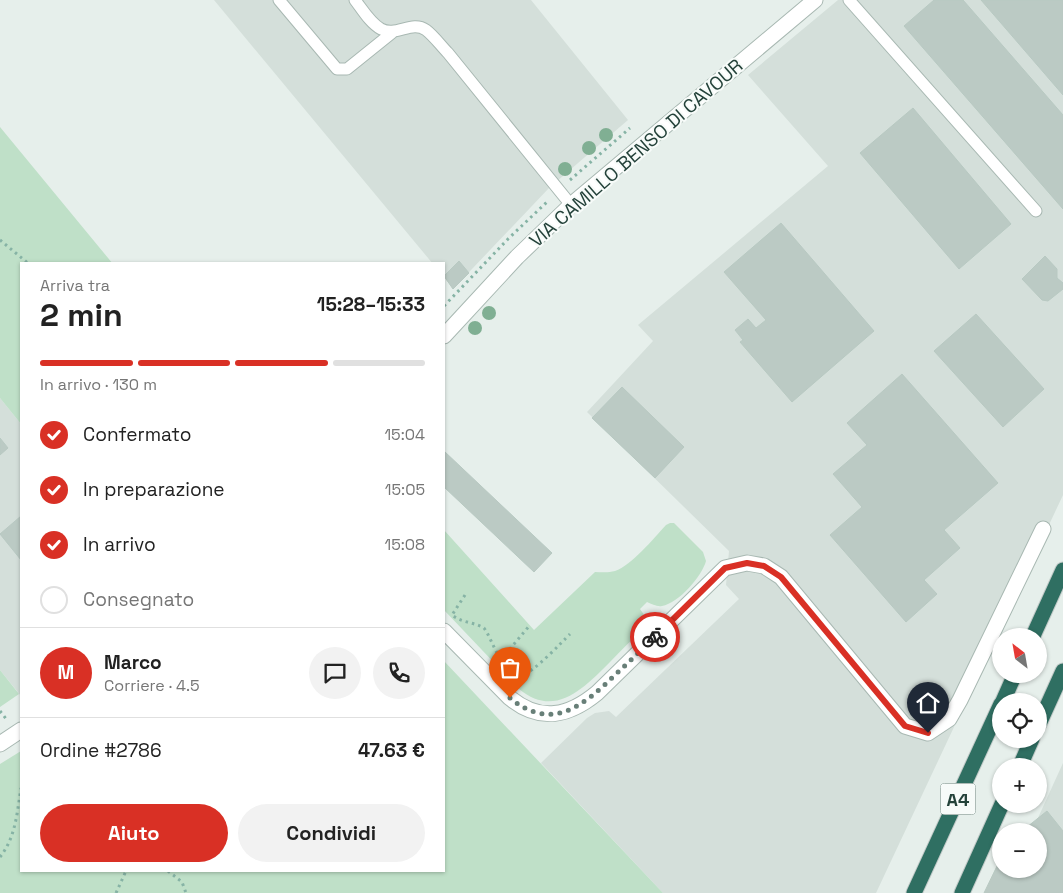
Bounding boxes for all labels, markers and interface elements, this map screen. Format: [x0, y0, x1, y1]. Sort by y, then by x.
street label: VIA CAMILLO BENSO DI CAVOUR [524, 53, 748, 253]
text: Arriva tra [40, 275, 110, 296]
text: 15:28–15:33 [317, 292, 425, 317]
text: 2 min [40, 295, 123, 335]
text: In arrivo · 130 m [40, 374, 157, 395]
icon: check [40, 421, 68, 449]
text: Confermato [83, 422, 191, 447]
text: 15:04 [384, 424, 425, 445]
icon: check [40, 476, 68, 504]
text: In preparazione [83, 477, 225, 502]
text: 15:05 [385, 479, 425, 500]
icon: check [40, 531, 68, 559]
text: In arrivo [83, 532, 156, 557]
text: 15:08 [384, 534, 425, 555]
text: Consegnato [83, 587, 194, 612]
courier [630, 612, 680, 662]
icon: bike [641, 623, 669, 651]
north arrow [992, 628, 1048, 682]
map controls [992, 628, 1047, 878]
button: chat [309, 647, 361, 699]
button: phone [373, 647, 425, 699]
pin [489, 647, 531, 698]
text: Marco [104, 650, 162, 675]
icon: bag [496, 654, 524, 682]
text: M [58, 660, 74, 685]
text: Corriere · 4.5 [104, 675, 200, 696]
pin [907, 682, 949, 733]
icon: home [914, 689, 942, 717]
button: locate [992, 693, 1047, 748]
text: Ordine #2786 [40, 738, 162, 763]
text: 47.63 € [358, 738, 425, 763]
button: + [992, 758, 1047, 813]
road number: A4 [940, 784, 976, 814]
button: Aiuto [40, 804, 228, 862]
button: Condividi [238, 804, 425, 862]
button: − [992, 823, 1047, 878]

